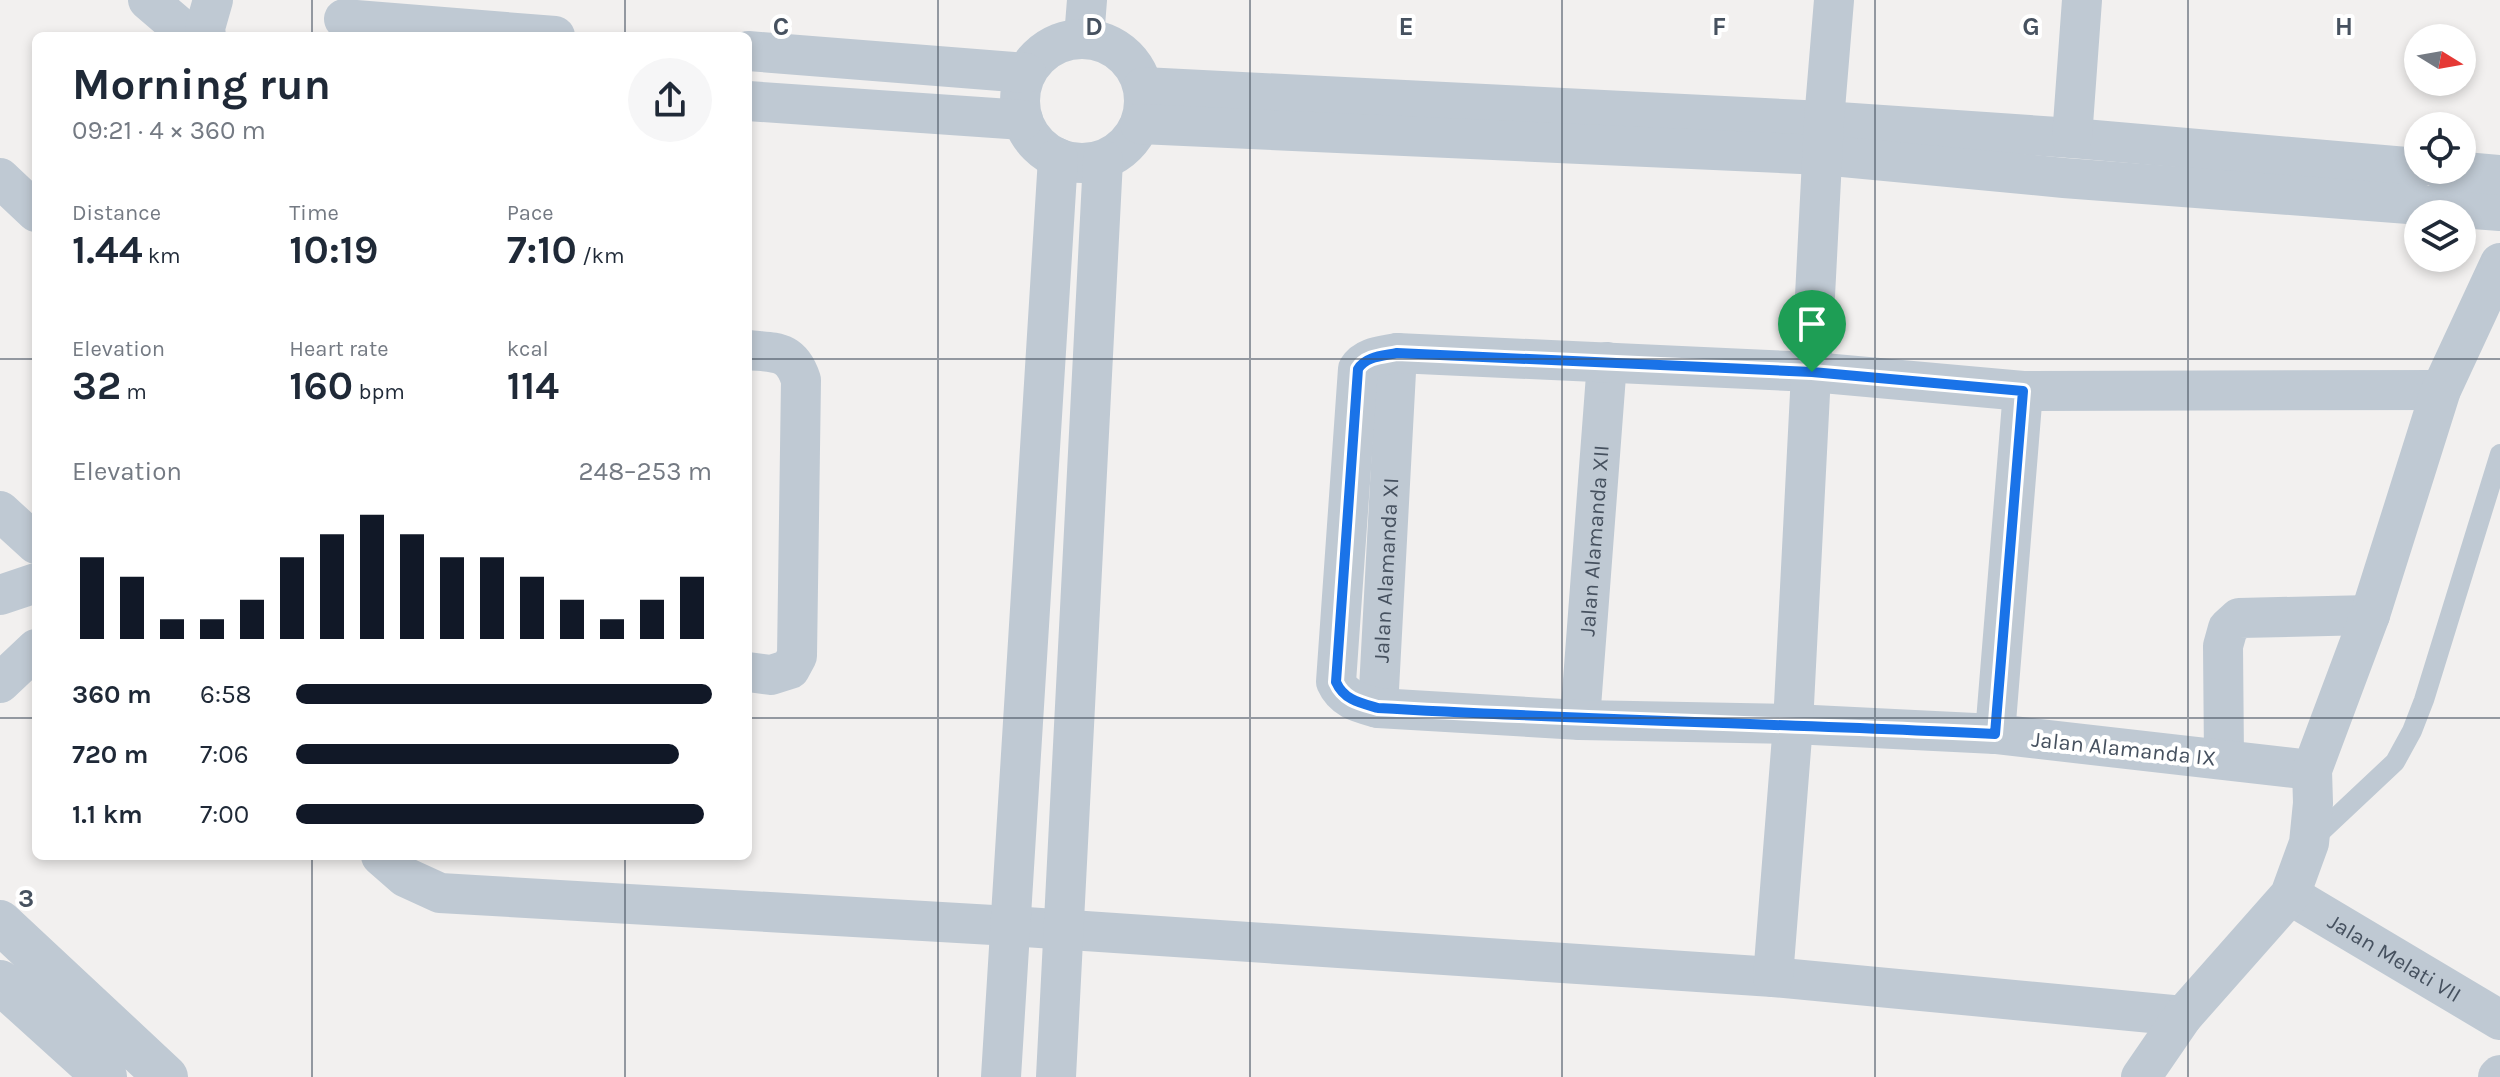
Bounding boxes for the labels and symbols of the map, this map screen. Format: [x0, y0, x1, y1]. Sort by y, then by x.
text: C [773, 11, 789, 42]
text: D [1085, 11, 1103, 42]
text: E [1398, 11, 1414, 42]
text: F [1712, 11, 1726, 42]
text: G [2022, 11, 2040, 42]
text: H [2335, 11, 2353, 42]
north arrow [2404, 24, 2476, 96]
pin [1778, 290, 1846, 372]
street label: Jalan Alamanda XII [1574, 444, 1615, 637]
street label: Jalan Alamanda XI [1368, 477, 1404, 664]
street label: Jalan Alamanda IX [2030, 726, 2217, 772]
text: 3 [18, 883, 34, 914]
street label: Jalan Melati VII [2323, 909, 2466, 1008]

